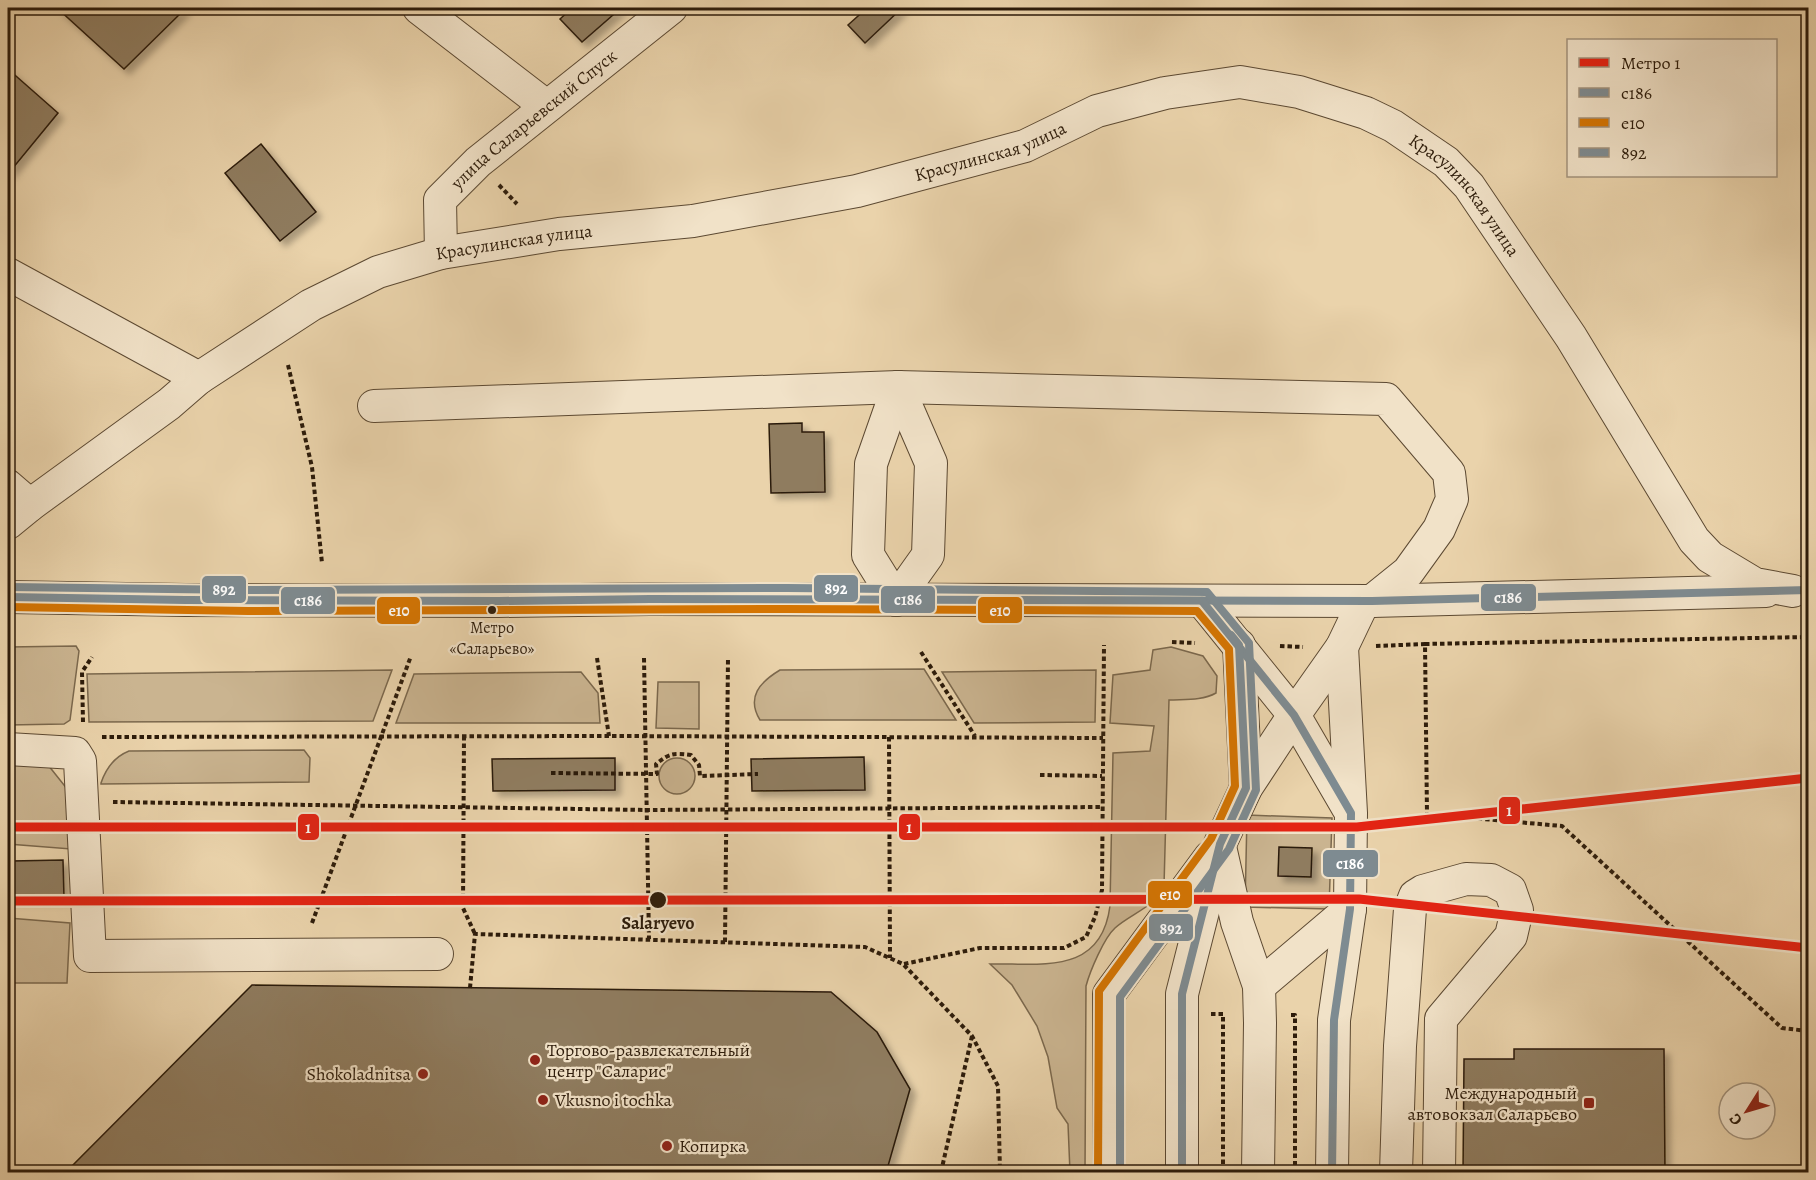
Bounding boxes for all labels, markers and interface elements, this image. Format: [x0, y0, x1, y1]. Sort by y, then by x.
legend [1567, 39, 1777, 177]
street label: улица Саларьевский Спуск [445, 44, 622, 195]
text: Метро 1 [1621, 51, 1680, 75]
text: с186 [1621, 81, 1652, 105]
text: е10 [1621, 111, 1645, 135]
street label: Красулинская улица [912, 116, 1071, 187]
street label: Красулинская улица [1404, 128, 1526, 262]
text: 892 [1621, 141, 1647, 165]
street label: Красулинская улица [434, 219, 594, 266]
line badge: 892 [813, 574, 859, 603]
line badge: 892 [201, 575, 247, 604]
text: 892 [825, 578, 848, 600]
text: 892 [213, 579, 236, 601]
line badge: с186 [1480, 583, 1537, 612]
line badge: с186 [880, 585, 936, 614]
line badge: с186 [280, 586, 336, 615]
text: с186 [1494, 587, 1522, 609]
text: с186 [894, 589, 922, 611]
text: с186 [294, 590, 322, 612]
line badge: е10 [376, 596, 421, 625]
line badge: е10 [977, 596, 1023, 624]
text: е10 [388, 600, 410, 622]
text: е10 [989, 600, 1011, 622]
marker: Метро «Саларьево» [486, 604, 498, 616]
place label: Метро «Саларьево» [450, 617, 535, 660]
line badge: 1 [1498, 796, 1521, 825]
text: 1 [1506, 800, 1512, 822]
line badge: 1 [297, 813, 320, 841]
line badge: 1 [898, 813, 921, 841]
text: 1 [305, 817, 311, 839]
text: 1 [906, 817, 912, 839]
line badge: с186 [1322, 849, 1379, 878]
text: с186 [1336, 853, 1364, 875]
line badge: е10 [1147, 880, 1193, 909]
text: е10 [1159, 884, 1181, 906]
marker: Salaryevo [648, 890, 668, 910]
place label: Salaryevo [621, 911, 695, 935]
line badge: 892 [1148, 913, 1194, 942]
text: 892 [1160, 918, 1183, 940]
place label: Торгово-развлекательный центр "Саларис" [547, 1038, 750, 1083]
marker: Торгово-развлекательный центр "Саларис" [528, 1053, 542, 1067]
place label: Shokoladnitsa [307, 1062, 412, 1086]
marker: Shokoladnitsa [416, 1067, 430, 1081]
place label: Международный автовокзал Саларьево [1408, 1081, 1577, 1126]
north arrow [1717, 1081, 1777, 1141]
place label: Vkusno i tochka [554, 1088, 672, 1112]
marker: Vkusno i tochka [536, 1093, 550, 1107]
marker: Международный автовокзал Саларьево [1582, 1096, 1596, 1110]
text: С [1724, 1109, 1748, 1130]
place label: Копирка [679, 1134, 747, 1158]
marker: Копирка [660, 1139, 674, 1153]

